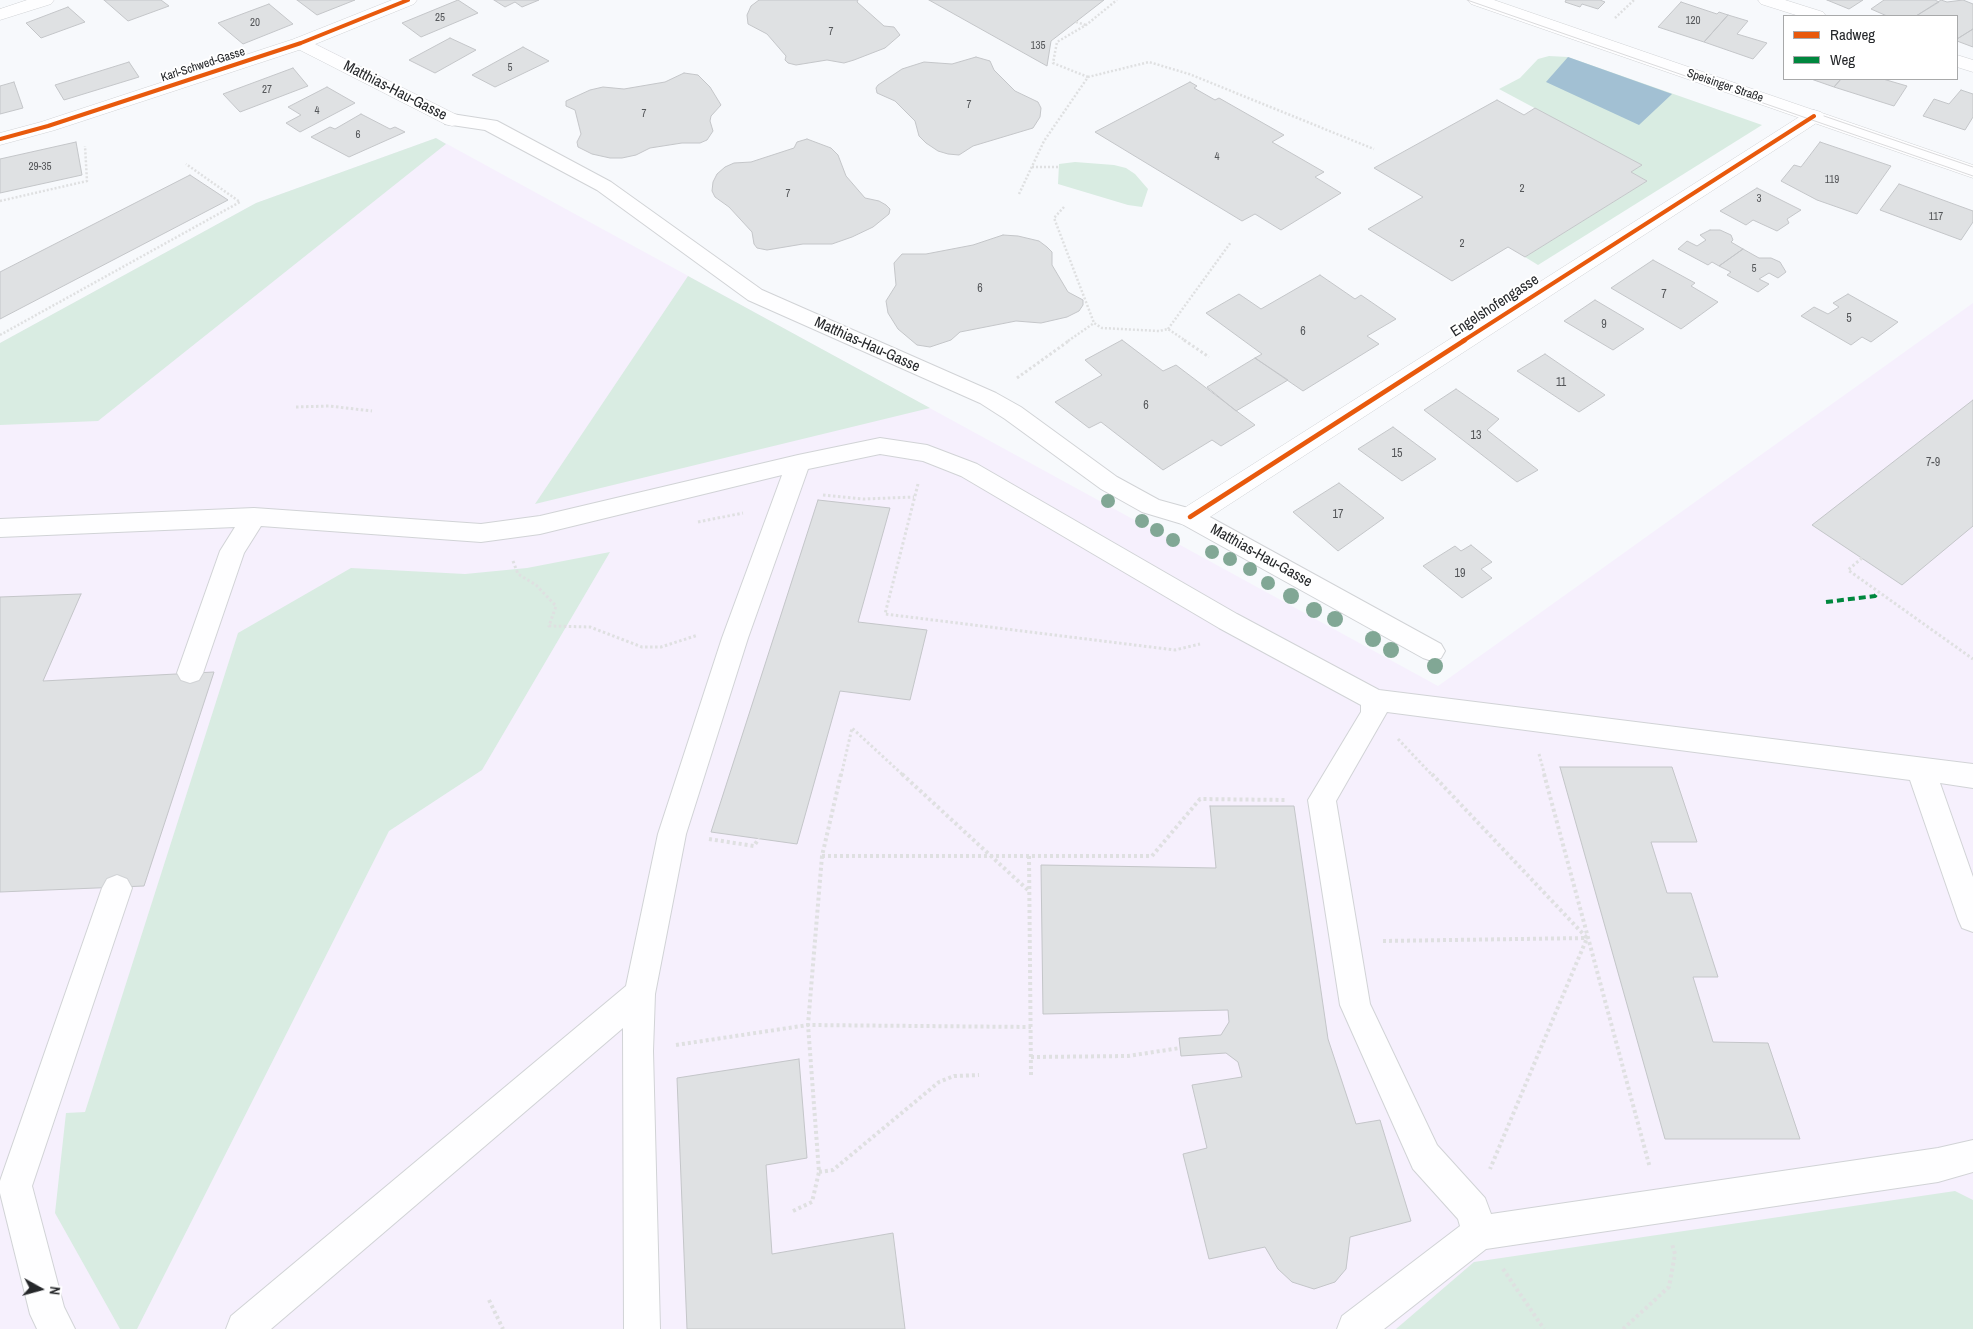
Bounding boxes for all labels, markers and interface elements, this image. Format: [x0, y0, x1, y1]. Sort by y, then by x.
house number: 25 [435, 11, 445, 25]
house number: 120 [1685, 14, 1701, 28]
legend [1783, 15, 1958, 80]
house number: 20 [250, 16, 260, 30]
text: Radweg [1830, 24, 1875, 45]
house number: 7 [828, 25, 834, 39]
house number: 135 [1030, 39, 1046, 53]
street label: Karl-Schwed-Gasse [159, 45, 247, 85]
text: Weg [1830, 49, 1855, 70]
street label: Matthias-Hau-Gasse [340, 57, 450, 125]
house number: 5 [507, 61, 513, 75]
street label: Speisinger Straße [1685, 66, 1765, 106]
house number: 27 [262, 83, 272, 97]
house number: 7 [966, 98, 972, 112]
house number: 4 [314, 104, 320, 118]
house number: 7 [641, 107, 647, 121]
house number: 6 [355, 128, 361, 142]
house number: 4 [1214, 150, 1220, 164]
house number: 29-35 [28, 160, 52, 174]
house number: 119 [1825, 173, 1839, 187]
house number: 2 [1519, 182, 1525, 196]
house number: 7 [785, 187, 791, 201]
house number: 3 [1756, 192, 1762, 206]
house number: 117 [1929, 210, 1943, 224]
house number: 2 [1459, 237, 1465, 251]
house number: 5 [1751, 262, 1757, 276]
street label: Engelshofengasse [1448, 271, 1542, 341]
house number: 6 [977, 282, 983, 296]
house number: 7 [1661, 288, 1667, 302]
house number: 5 [1846, 312, 1852, 326]
street label: Matthias-Hau-Gasse [812, 314, 922, 376]
house number: 9 [1601, 318, 1607, 332]
house number: 6 [1300, 325, 1306, 339]
house number: 11 [1556, 376, 1566, 390]
house number: 6 [1143, 399, 1149, 413]
house number: 13 [1471, 429, 1481, 443]
house number: 15 [1392, 447, 1402, 461]
house number: 7-9 [1926, 456, 1940, 470]
house number: 17 [1333, 508, 1343, 522]
street label: Matthias-Hau-Gasse [1207, 521, 1315, 591]
house number: 19 [1455, 567, 1465, 581]
north arrow [15, 1264, 65, 1314]
text: N [45, 1286, 64, 1296]

